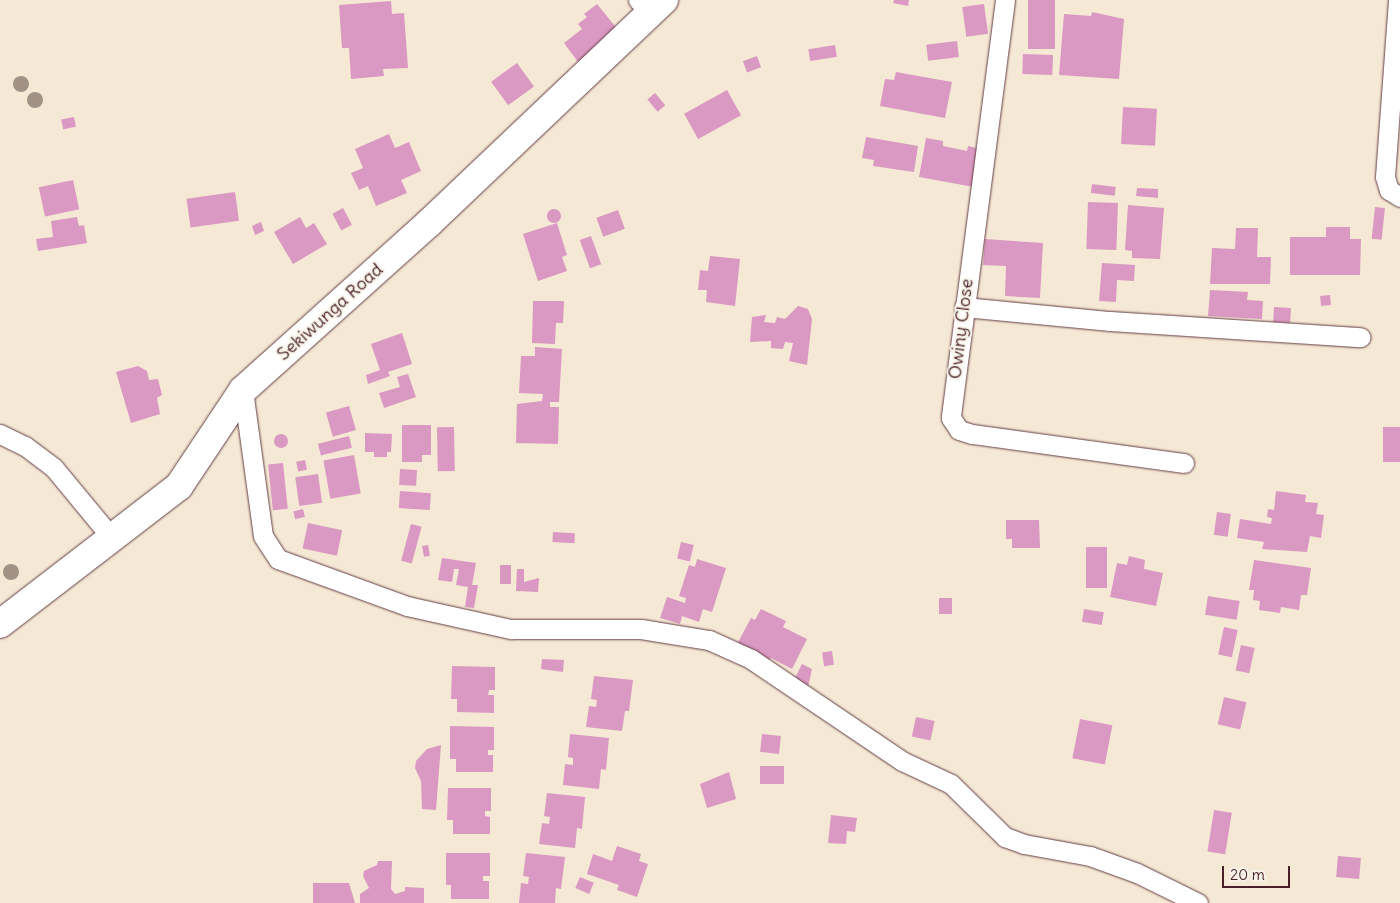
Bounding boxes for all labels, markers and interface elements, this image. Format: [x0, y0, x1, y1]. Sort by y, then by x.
street label: Sekiwunga Road [273, 259, 387, 365]
street label: Owiny Close [944, 278, 978, 380]
scale bar [1225, 856, 1292, 888]
text: 20 m [1230, 865, 1265, 884]

